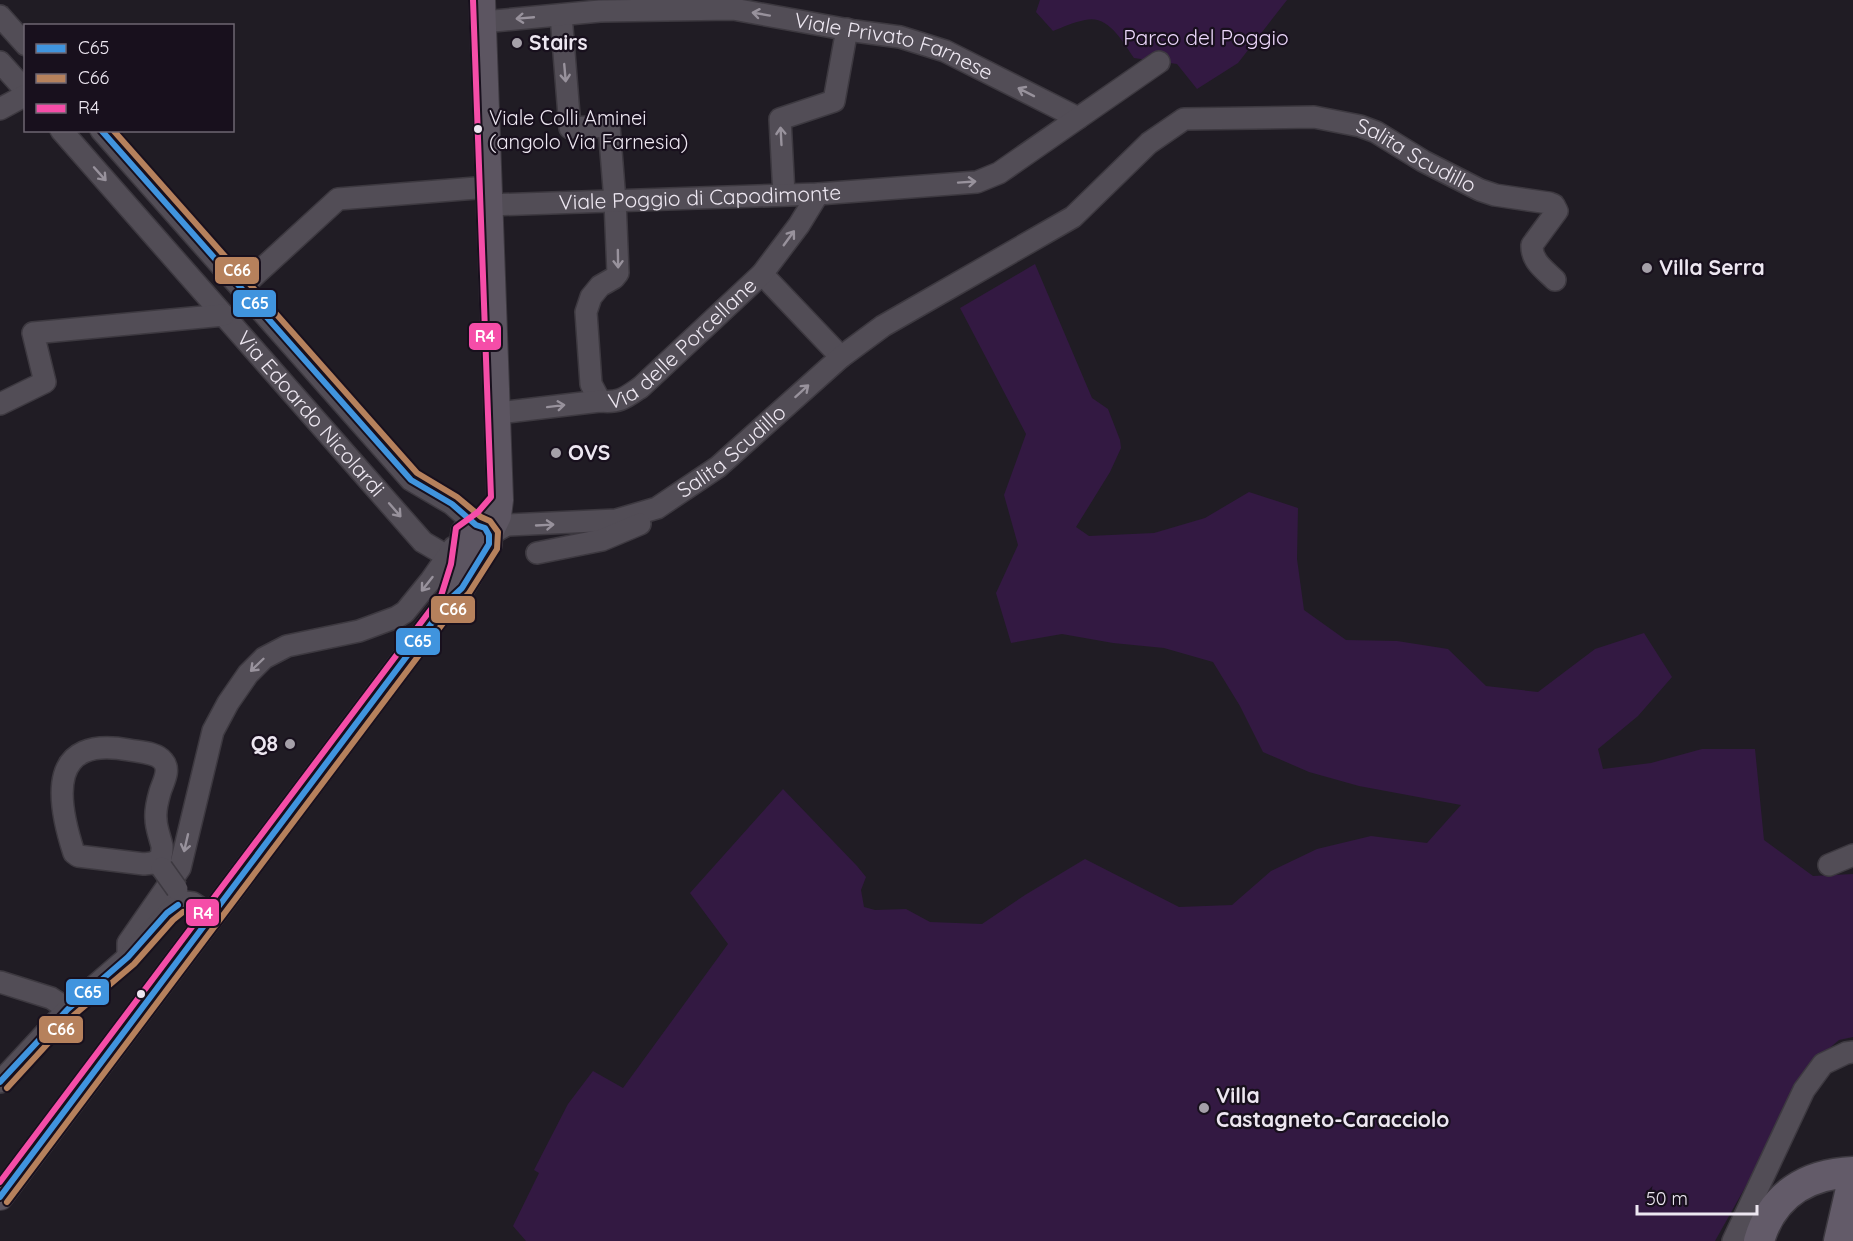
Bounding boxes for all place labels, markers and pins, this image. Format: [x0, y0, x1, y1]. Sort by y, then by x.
place label: Stairs [529, 29, 588, 55]
marker: Stairs [510, 36, 524, 50]
place label: Viale Colli Aminei (angolo Via Farnesia) [489, 105, 688, 154]
marker: Viale Colli Aminei (angolo Via Farnesia) [472, 123, 484, 135]
place label: Villa Serra [1659, 254, 1765, 280]
marker: Villa Serra [1640, 261, 1654, 275]
place label: OVS [568, 439, 610, 465]
marker: OVS [549, 446, 563, 460]
place label: Q8 [251, 730, 278, 756]
marker: Q8 [283, 737, 297, 751]
unlabelled marker [135, 988, 147, 1000]
place label: Villa Castagneto-Caracciolo [1216, 1082, 1449, 1132]
marker: Villa Castagneto-Caracciolo [1197, 1101, 1211, 1115]

